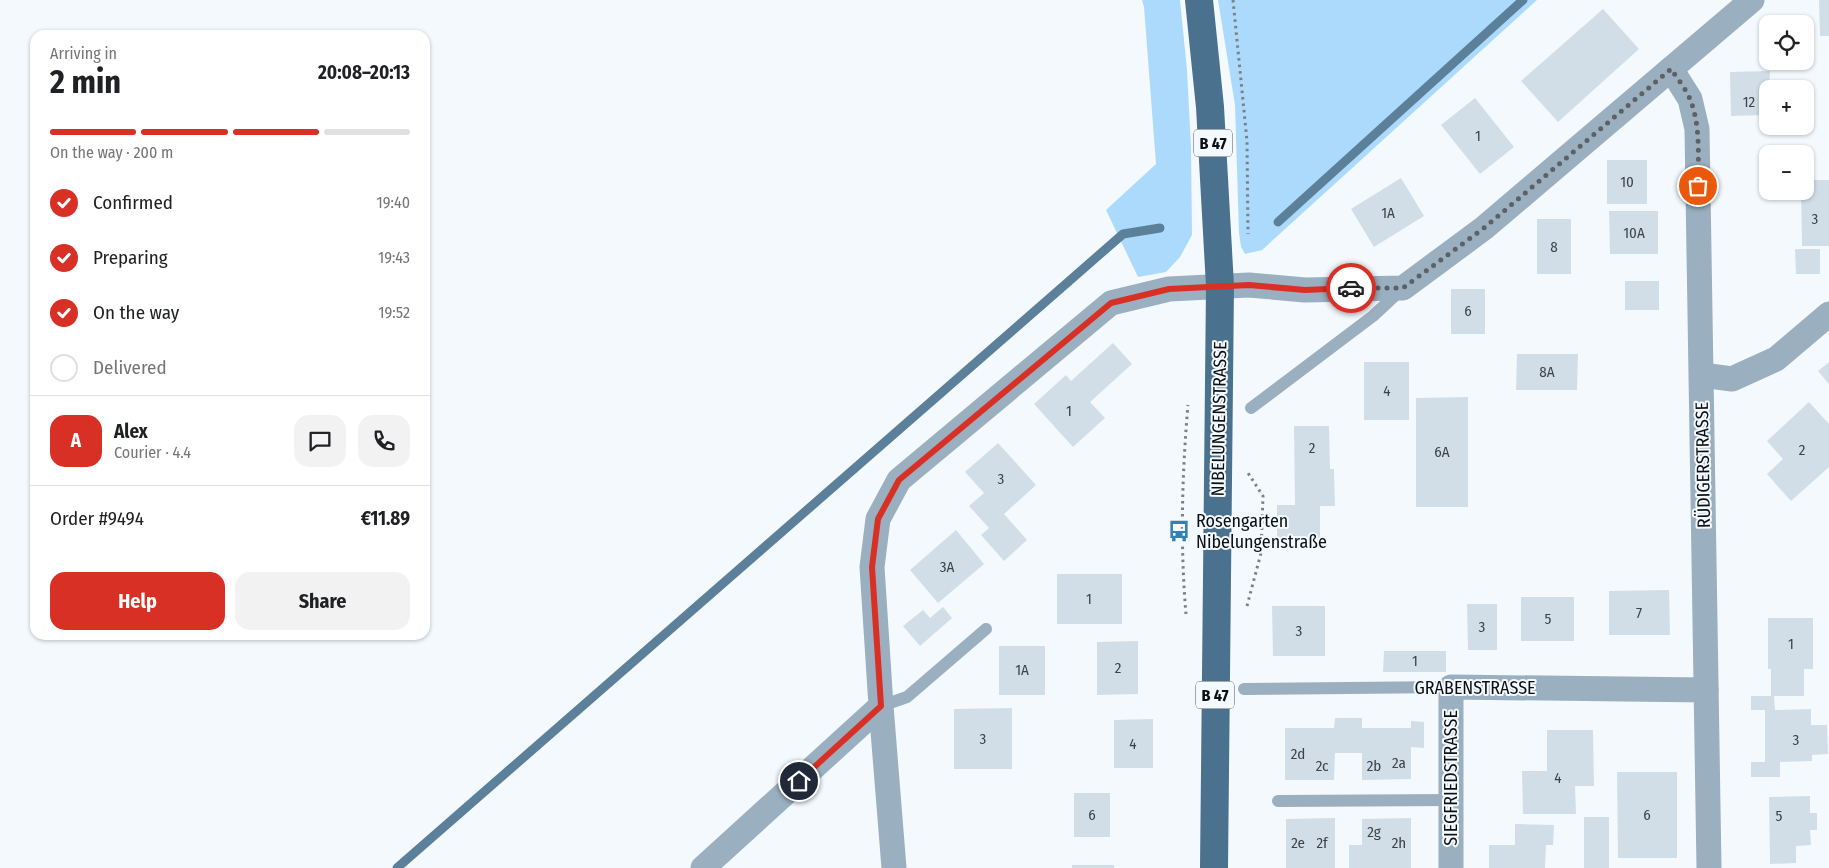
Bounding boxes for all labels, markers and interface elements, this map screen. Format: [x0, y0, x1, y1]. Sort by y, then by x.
map controls [1759, 15, 1814, 200]
button: locate [1759, 15, 1814, 70]
text: Arriving in [50, 44, 117, 63]
text: 20:08–20:13 [318, 61, 410, 84]
text: 2 min [50, 63, 121, 101]
button: + [1759, 80, 1814, 135]
house number: 12 [1743, 93, 1756, 111]
house number: 1 [1475, 127, 1481, 145]
road number: B 47 [1194, 130, 1232, 156]
text: On the way · 200 m [50, 143, 173, 162]
button: − [1759, 145, 1814, 200]
pin [1677, 165, 1719, 207]
icon: bag [1684, 172, 1712, 200]
house number: 10 [1620, 173, 1634, 191]
icon: check [50, 189, 78, 217]
text: Confirmed [93, 191, 173, 214]
text: 19:40 [377, 193, 410, 212]
house number: 1A [1381, 204, 1395, 222]
house number: 3 [1812, 210, 1819, 228]
house number: 10A [1623, 224, 1645, 242]
house number: 8 [1550, 238, 1558, 256]
icon: check [50, 244, 78, 272]
text: Preparing [93, 246, 168, 269]
text: 19:43 [378, 248, 410, 267]
courier [1326, 263, 1376, 313]
icon: car [1337, 274, 1365, 302]
icon: check [50, 299, 78, 327]
text: On the way [93, 301, 179, 324]
house number: 6 [1464, 302, 1472, 320]
text: 19:52 [378, 303, 410, 322]
street label: NIBELUNGENSTRASSE [1207, 341, 1231, 497]
text: Delivered [93, 356, 167, 379]
house number: 8A [1539, 363, 1555, 381]
house number: 4 [1383, 382, 1391, 400]
house number: 1 [1066, 402, 1072, 420]
street label: RÜDIGERSTRASSE [1691, 402, 1715, 528]
button: chat [294, 415, 346, 467]
button: phone [358, 415, 410, 467]
text: Alex [114, 420, 148, 443]
text: A [71, 429, 81, 452]
house number: 2 [1309, 439, 1316, 457]
house number: 2 [1799, 441, 1806, 459]
text: Courier · 4.4 [114, 443, 191, 462]
house number: 6A [1434, 443, 1450, 461]
house number: 3 [998, 470, 1005, 488]
text: Order #9494 [50, 507, 144, 530]
text: €11.89 [361, 507, 410, 530]
place label: Rosengarten Nibelungenstraße [1196, 510, 1327, 553]
bus stop icon: Rosengarten Nibelungenstraße [1166, 518, 1192, 544]
house number: 3A [940, 558, 954, 576]
button: Help [50, 572, 225, 630]
button: Share [235, 572, 410, 630]
house number: 1 [1086, 590, 1092, 608]
house number: 7 [1636, 604, 1642, 622]
house number: 5 [1545, 610, 1552, 628]
house number: 3 [1479, 618, 1486, 636]
house number: 3 [1296, 622, 1303, 640]
house number: 1 [1788, 635, 1794, 653]
house number: 1 [1412, 652, 1418, 670]
house number: 2 [1115, 659, 1122, 677]
house number: 1A [1015, 661, 1029, 679]
street label: GRABENSTRASSE [1414, 677, 1536, 699]
road number: B 47 [1196, 682, 1234, 708]
street label: SIEGFRIEDSTRASSE [1440, 710, 1462, 846]
house number: 3 [980, 730, 987, 748]
house number: 3 [1793, 731, 1800, 749]
house number: 4 [1129, 735, 1137, 753]
house number: 2d [1291, 745, 1305, 763]
house number: 2a [1392, 754, 1406, 772]
house number: 2c [1316, 757, 1329, 775]
house number: 2b [1367, 757, 1381, 775]
pin [778, 760, 820, 802]
icon: home [785, 767, 813, 795]
house number: 4 [1554, 769, 1562, 787]
house number: 6 [1088, 806, 1096, 824]
house number: 6 [1643, 806, 1651, 824]
house number: 5 [1776, 807, 1783, 825]
house number: 2g [1367, 823, 1381, 841]
house number: 2e [1291, 834, 1305, 852]
house number: 2f [1316, 834, 1329, 852]
house number: 2h [1392, 834, 1406, 852]

